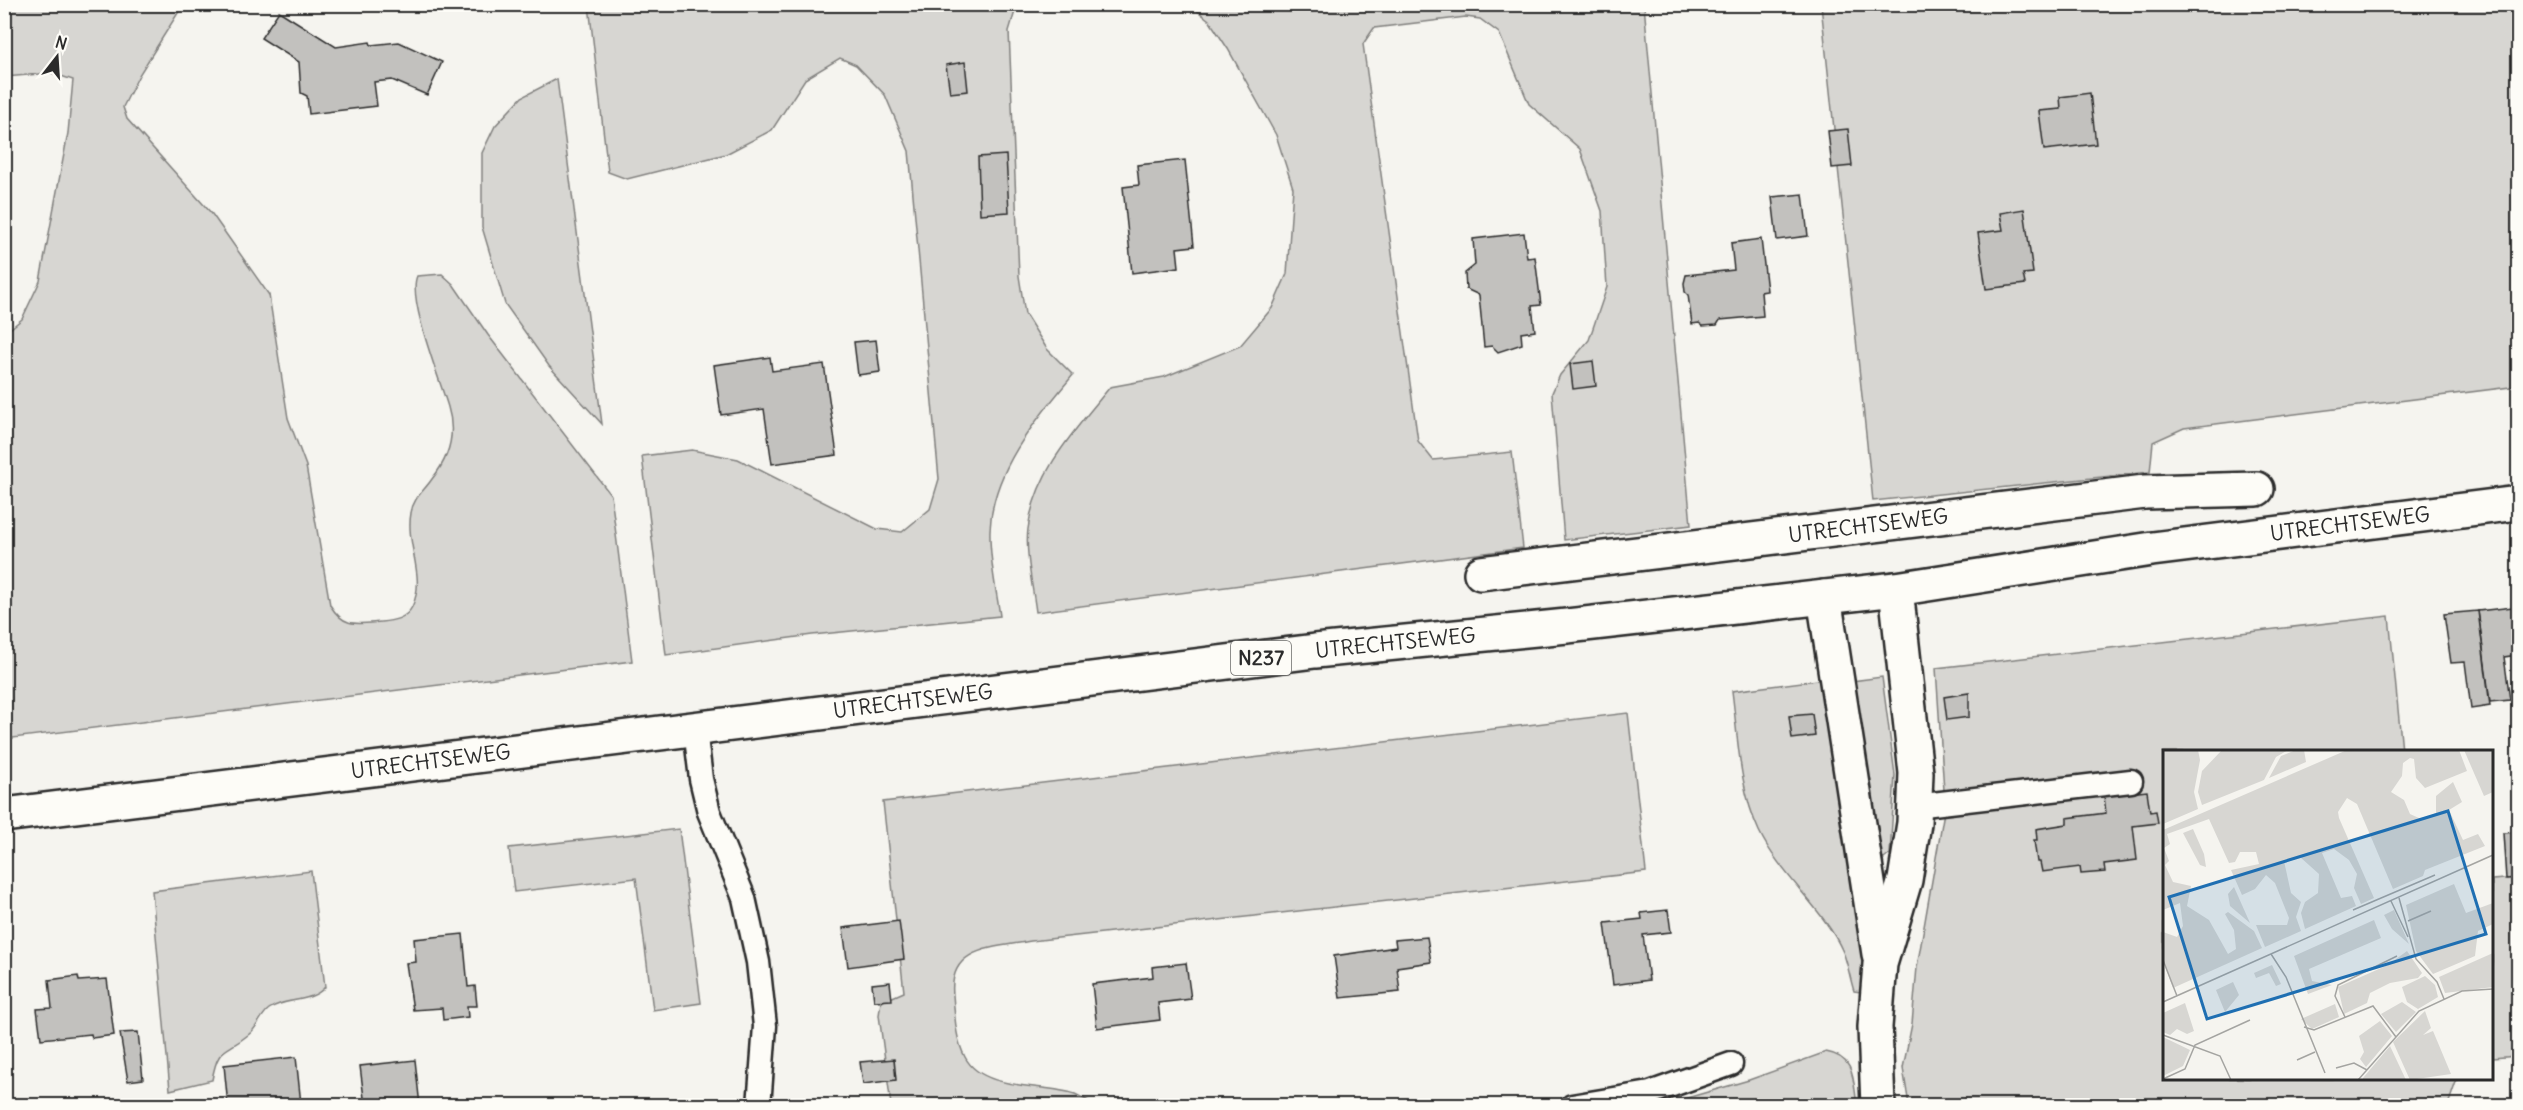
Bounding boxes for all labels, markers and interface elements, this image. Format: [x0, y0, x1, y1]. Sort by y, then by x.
north arrow [27, 27, 87, 87]
text: N [53, 31, 70, 54]
street label: UTRECHTSEWEG [2268, 500, 2431, 547]
street label: UTRECHTSEWEG [1787, 502, 1950, 548]
street label: UTRECHTSEWEG [1314, 621, 1477, 664]
road number: N237 [1231, 641, 1291, 675]
street label: UTRECHTSEWEG [831, 677, 994, 724]
street label: UTRECHTSEWEG [349, 738, 512, 785]
inset map [2163, 750, 2493, 1080]

